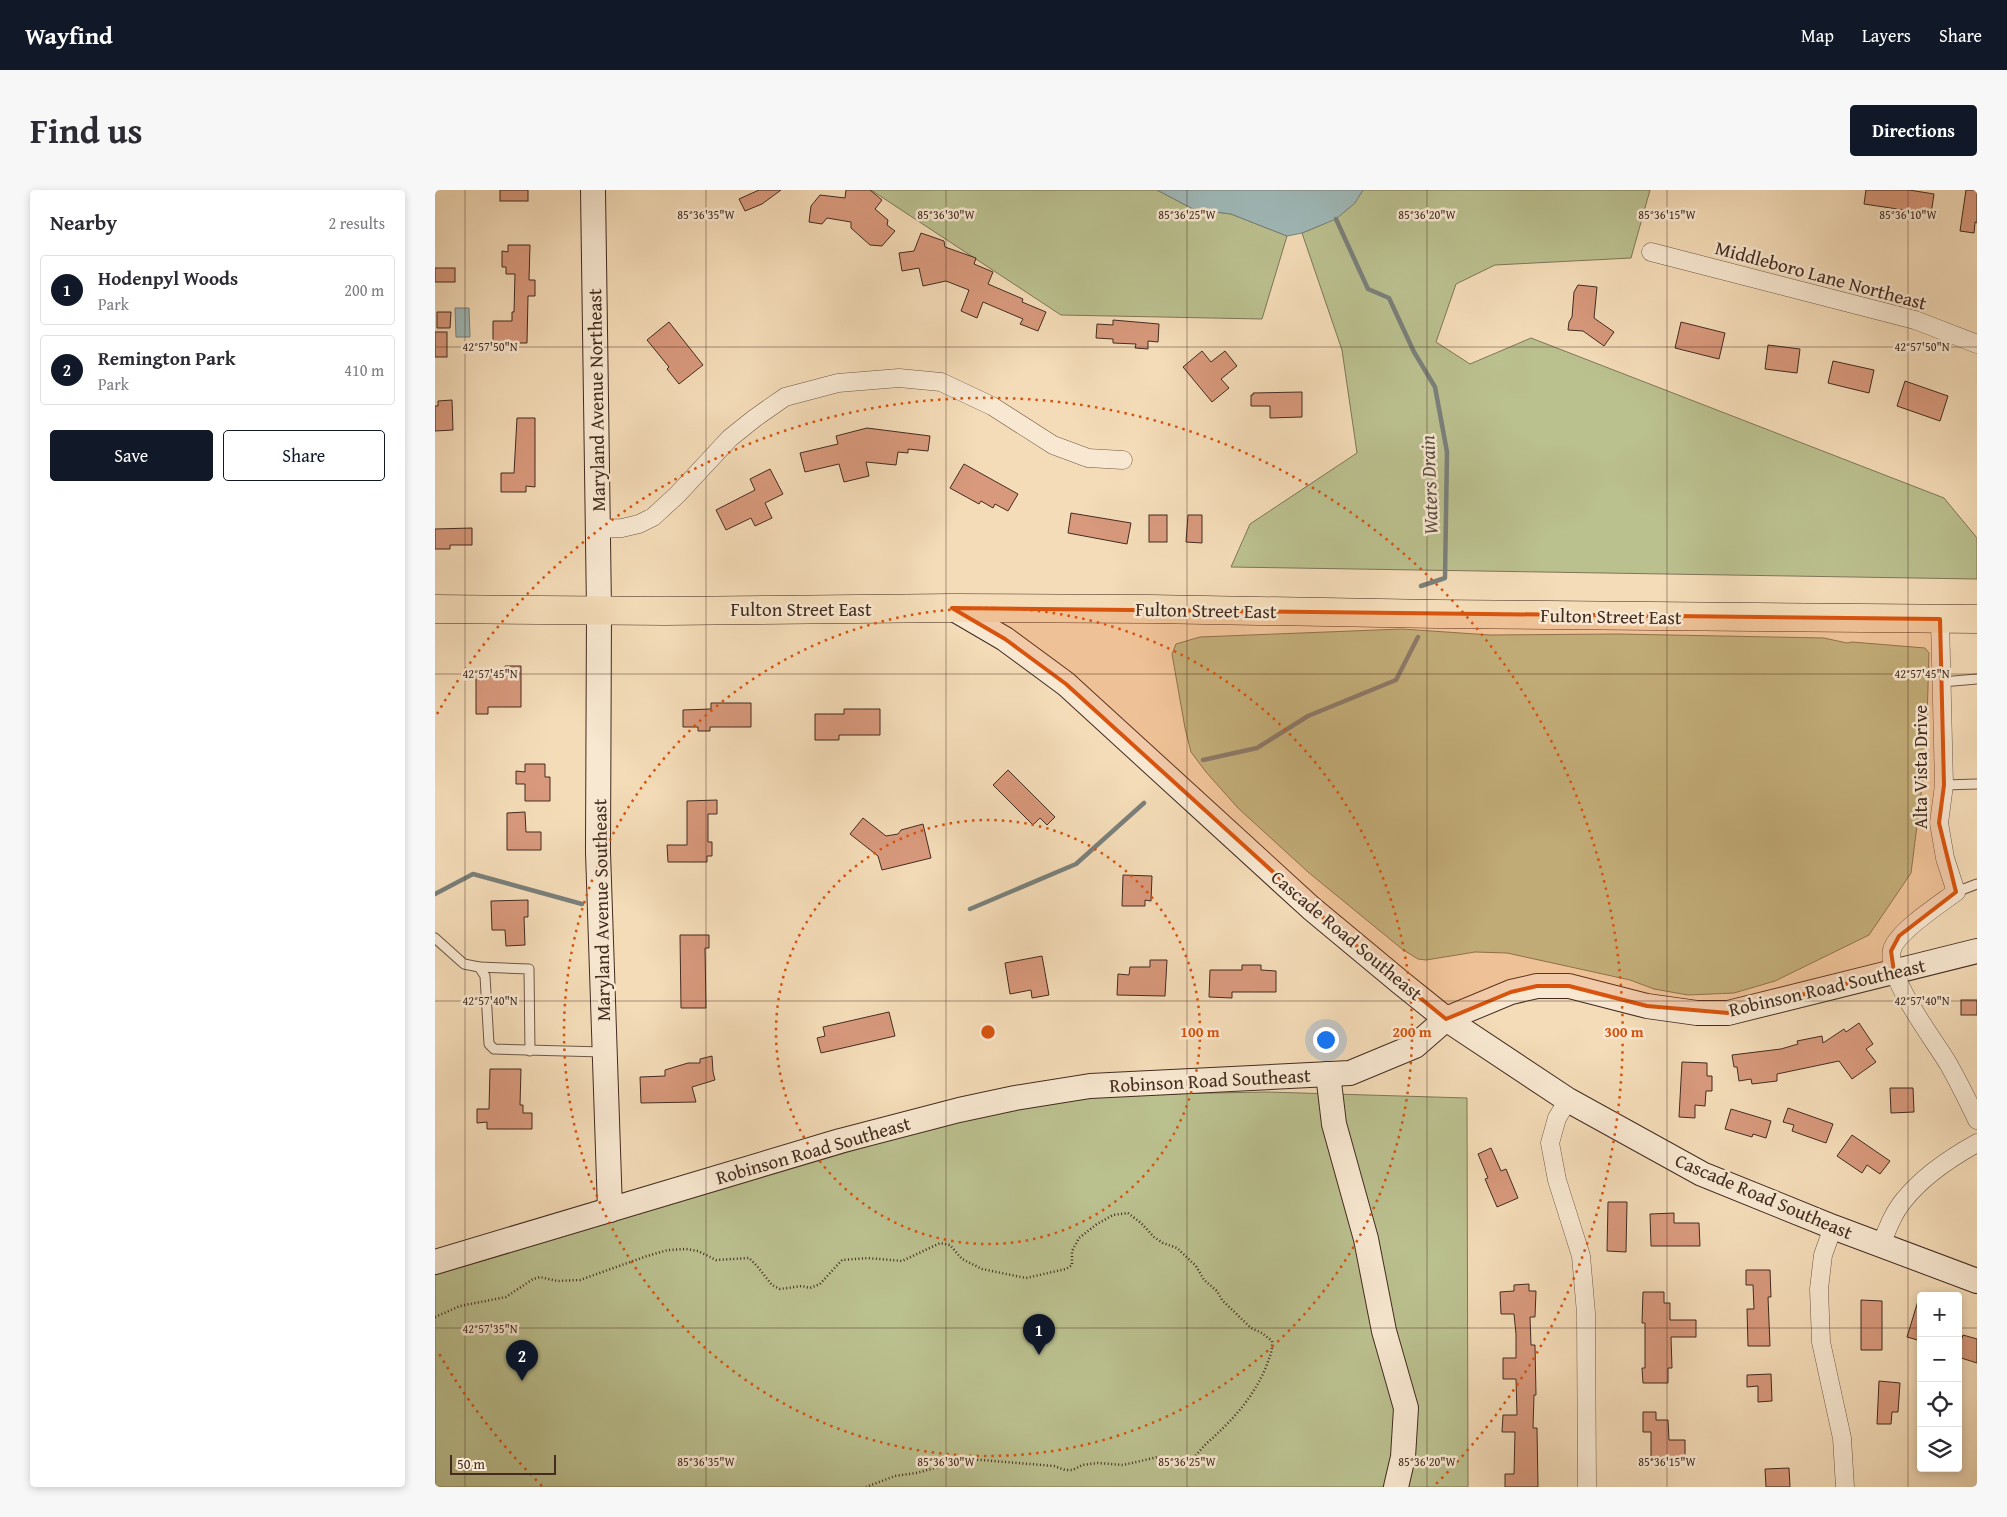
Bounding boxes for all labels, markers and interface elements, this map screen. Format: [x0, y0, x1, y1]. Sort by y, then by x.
text: Wayfind [25, 18, 113, 53]
text: Map [1801, 22, 1834, 49]
text: Layers [1862, 22, 1911, 49]
text: Share [1939, 22, 1982, 49]
text: Find us [30, 105, 143, 156]
button: Directions [1850, 105, 1977, 156]
text: 85°36'35"W [677, 206, 736, 223]
text: 85°36'30"W [917, 206, 976, 223]
text: 85°36'25"W [1158, 206, 1217, 223]
text: 85°36'20"W [1398, 206, 1457, 223]
text: 85°36'15"W [1638, 206, 1697, 223]
text: 85°36'10"W [1879, 206, 1938, 223]
text: Nearby [50, 207, 117, 238]
text: 2 results [328, 211, 385, 235]
street label: Middleboro Lane Northeast [1712, 233, 1930, 317]
text: Hodenpyl Woods [98, 264, 238, 292]
text: 1 [63, 278, 71, 302]
text: 200 m [344, 278, 384, 302]
street label: Maryland Avenue Northeast [580, 288, 612, 512]
text: Park [98, 292, 129, 316]
text: 42°57'50"N [462, 338, 518, 355]
text: 42°57'50"N [1894, 338, 1950, 355]
text: Remington Park [98, 344, 236, 372]
text: 2 [63, 358, 71, 382]
text: 410 m [344, 358, 384, 382]
text: Park [98, 372, 129, 396]
button: Save [50, 430, 213, 481]
button: Share [223, 430, 385, 481]
water label: Waters Drain [1412, 435, 1445, 535]
street label: Fulton Street East [730, 595, 872, 623]
street label: Fulton Street East [1135, 595, 1277, 625]
street label: Fulton Street East [1540, 601, 1682, 631]
text: 42°57'45"N [462, 665, 518, 682]
text: 42°57'45"N [1894, 665, 1950, 682]
street label: Alta Vista Drive [1906, 705, 1934, 829]
street label: Maryland Avenue Southeast [585, 798, 617, 1021]
street label: Cascade Road Southeast [1265, 863, 1429, 1007]
street label: Robinson Road Southeast [1726, 951, 1928, 1023]
text: 42°57'40"N [462, 992, 518, 1009]
text: 42°57'40"N [1894, 992, 1950, 1009]
text: 100 m [1180, 1021, 1220, 1042]
text: 200 m [1392, 1021, 1432, 1042]
text: 300 m [1604, 1021, 1644, 1042]
centre of rings [979, 1023, 997, 1041]
your location [1313, 1027, 1339, 1053]
street label: Robinson Road Southeast [1109, 1061, 1312, 1099]
street label: Robinson Road Southeast [712, 1109, 914, 1191]
street label: Cascade Road Southeast [1671, 1146, 1857, 1246]
map controls [1917, 1292, 1962, 1472]
button: + [1917, 1292, 1962, 1337]
pin: 1 [1023, 1314, 1055, 1355]
text: 42°57'35"N [462, 1320, 518, 1337]
button: − [1917, 1337, 1962, 1382]
pin: 2 [506, 1340, 538, 1381]
button: locate [1917, 1382, 1962, 1427]
button: layers [1917, 1427, 1962, 1472]
scale bar [450, 1452, 556, 1475]
text: 85°36'35"W [677, 1453, 736, 1470]
text: 85°36'30"W [917, 1453, 976, 1470]
text: 85°36'25"W [1158, 1453, 1217, 1470]
text: 85°36'20"W [1398, 1453, 1457, 1470]
text: 85°36'15"W [1638, 1453, 1697, 1470]
text: 50 m [457, 1454, 485, 1474]

